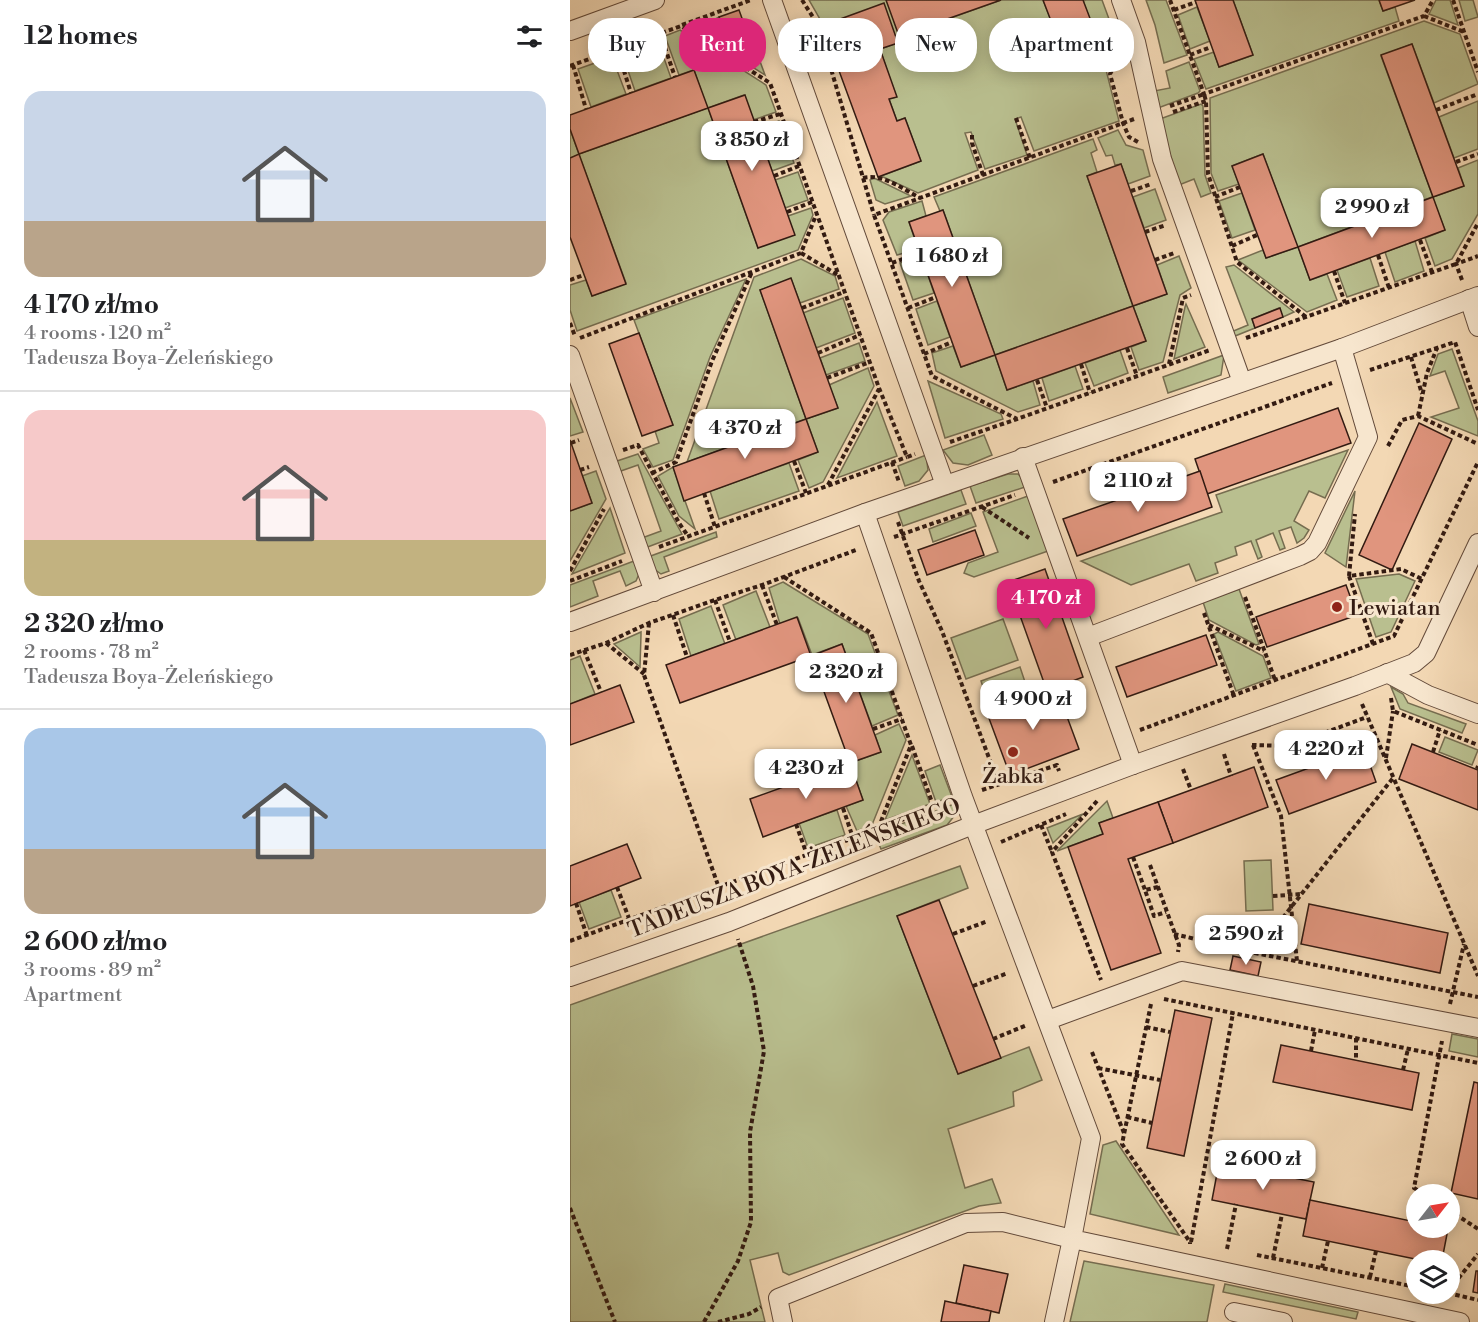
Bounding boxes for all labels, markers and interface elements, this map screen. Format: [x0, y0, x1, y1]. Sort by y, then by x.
chip: Buy [588, 18, 667, 72]
chip: Rent [679, 18, 766, 72]
chip: Filters [778, 18, 883, 72]
chip: New [895, 18, 977, 72]
chip: Apartment [989, 18, 1134, 72]
text: 12 homes [24, 20, 138, 52]
icon: filters [513, 20, 546, 53]
pin: 3 850 zł [690, 121, 814, 172]
text: 3 850 zł [715, 128, 789, 153]
icon: home [231, 130, 339, 238]
pin: 2 990 zł [1310, 188, 1434, 239]
text: 2 990 zł [1335, 195, 1409, 220]
pin: 1 680 zł [890, 237, 1014, 288]
text: 1 680 zł [916, 244, 988, 269]
text: 4 170 zł/mo [24, 289, 159, 321]
text: 4 rooms · 120 m² [24, 321, 171, 346]
text: Tadeusza Boya-Żeleńskiego [24, 346, 273, 371]
pin: 4 370 zł [683, 409, 807, 460]
text: 4 370 zł [708, 416, 782, 441]
icon: home [231, 449, 339, 557]
pin: 2 110 zł [1076, 462, 1200, 513]
text: 2 110 zł [1104, 469, 1172, 494]
pin: 4 170 zł [984, 579, 1108, 630]
text: 4 170 zł [1011, 586, 1081, 611]
place label: Lewiatan [1349, 595, 1441, 622]
marker: Lewiatan [1330, 600, 1344, 614]
text: 2 320 zł/mo [24, 608, 164, 640]
text: 2 rooms · 78 m² [24, 640, 159, 665]
pin: 2 320 zł [784, 653, 908, 704]
text: 2 320 zł [809, 660, 883, 685]
text: Tadeusza Boya-Żeleńskiego [24, 665, 273, 690]
pin: 4 900 zł [971, 680, 1095, 731]
text: 4 900 zł [994, 687, 1072, 712]
pin: 4 220 zł [1264, 730, 1388, 781]
text: 4 220 zł [1288, 737, 1364, 762]
marker: Żabka [1006, 745, 1020, 759]
pin: 4 230 zł [744, 749, 868, 800]
text: 4 230 zł [769, 756, 843, 781]
place label: Żabka [982, 762, 1045, 790]
icon: home [231, 767, 339, 875]
street label: TADEUSZA BOYA-ŻELEŃSKIEGO [624, 790, 965, 944]
pin: 2 590 zł [1184, 915, 1308, 966]
text: 2 590 zł [1209, 922, 1283, 947]
text: 2 600 zł/mo [24, 926, 168, 958]
text: 3 rooms · 89 m² [24, 958, 161, 983]
text: Apartment [24, 983, 122, 1008]
pin: 2 600 zł [1201, 1140, 1325, 1191]
text: 2 600 zł [1225, 1147, 1301, 1172]
north arrow [1406, 1184, 1460, 1238]
map controls [1406, 1184, 1460, 1304]
button: layers [1406, 1250, 1460, 1304]

